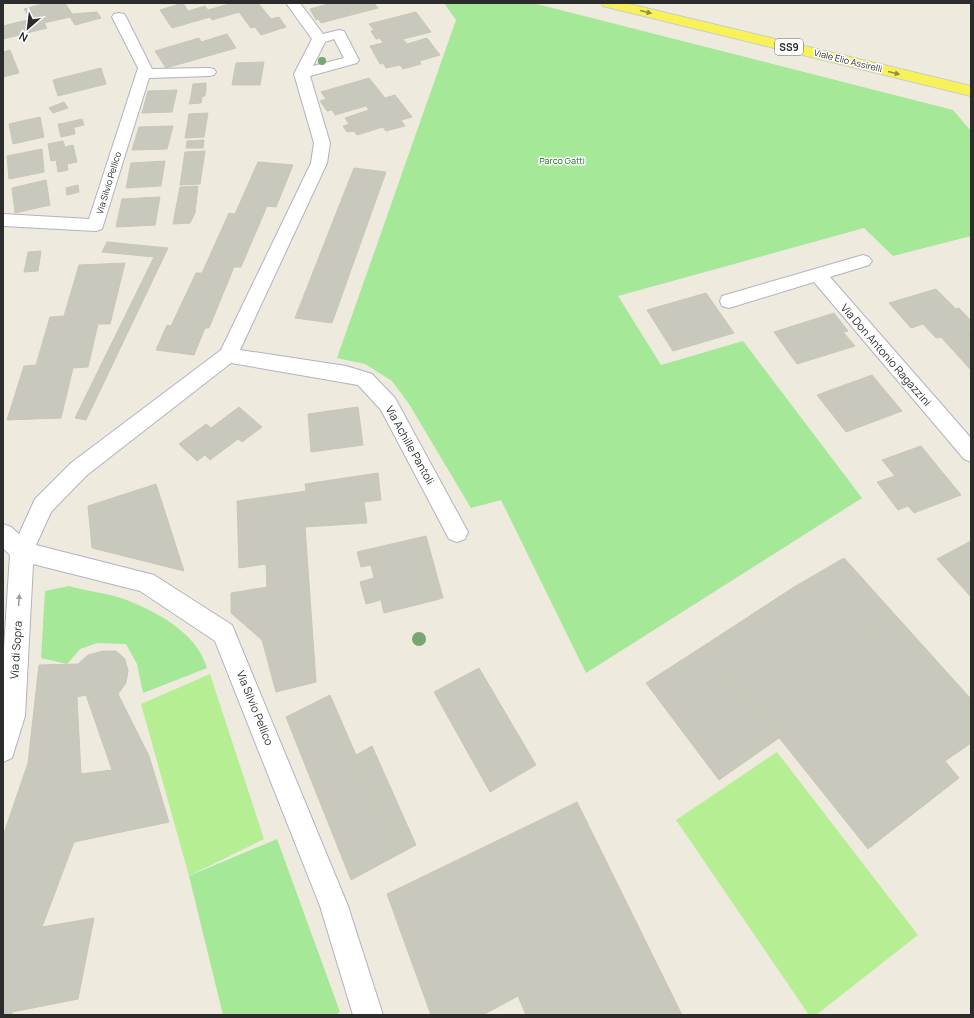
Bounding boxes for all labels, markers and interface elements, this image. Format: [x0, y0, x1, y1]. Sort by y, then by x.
north arrow [8, 8, 48, 48]
one-way arrow [639, 10, 652, 16]
text: N [16, 29, 30, 46]
road number: SS9 [775, 39, 803, 55]
street label: Viale Elio Assirelli [813, 46, 884, 75]
one-way arrow [888, 70, 901, 76]
street label: Via Silvio Pellico [93, 150, 124, 216]
park label: Parco Gatti [539, 154, 585, 167]
street label: Via Don Antonio Ragazzini [838, 300, 935, 409]
street label: Via Achille Pantoli [383, 403, 438, 487]
one-way arrow [16, 593, 22, 606]
street label: Via di Sopra [6, 620, 25, 680]
street label: Via Silvio Pellico [234, 668, 277, 748]

